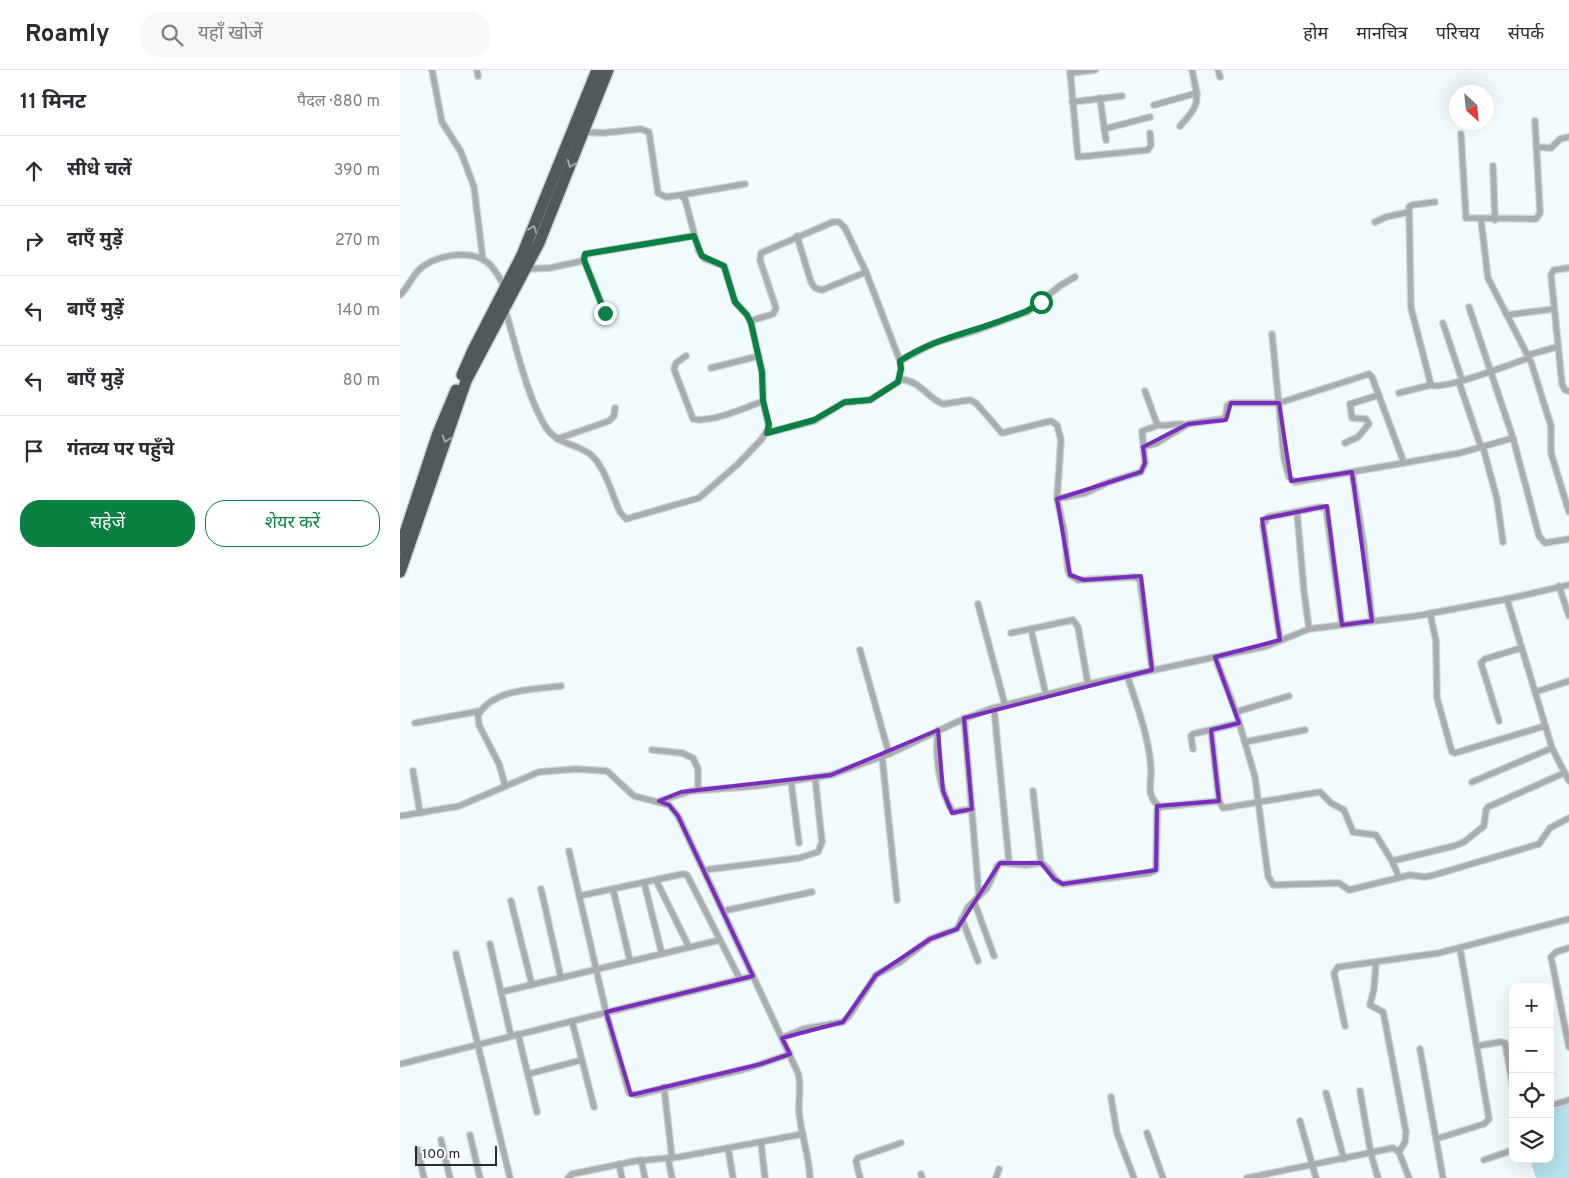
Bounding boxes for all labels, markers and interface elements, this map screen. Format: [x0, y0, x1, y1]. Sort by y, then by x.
search box [140, 12, 490, 57]
text: Roamly [25, 20, 110, 50]
icon: search [158, 21, 186, 49]
text: यहाँ खोजें [198, 22, 263, 46]
text: होम [1303, 23, 1328, 46]
text: मानचित्र [1356, 23, 1408, 46]
text: परिचय [1436, 23, 1480, 46]
text: संपर्क [1508, 23, 1544, 46]
north arrow [1449, 85, 1494, 130]
text: 11 मिनट [20, 89, 86, 116]
text: पैदल · 880 m [297, 92, 380, 112]
icon: ahead [20, 157, 48, 185]
text: सीधे चलें [67, 158, 132, 182]
one-way arrow [567, 159, 577, 168]
text: 390 m [334, 161, 380, 181]
one-way arrow [527, 226, 537, 234]
icon: right [20, 227, 48, 255]
text: दाएँ मुड़ें [67, 228, 123, 252]
text: 270 m [335, 231, 380, 251]
route start [1030, 291, 1053, 314]
icon: left [20, 297, 48, 325]
text: बाएँ मुड़ें [67, 298, 124, 322]
text: 140 m [337, 301, 380, 321]
route end [594, 302, 617, 325]
icon: left [20, 367, 48, 395]
text: बाएँ मुड़ें [67, 368, 124, 392]
text: 80 m [343, 371, 380, 391]
one-way arrow [442, 434, 452, 443]
icon: arrive [20, 437, 48, 465]
text: गंतव्य पर पहुँचे [67, 438, 174, 462]
button: सहेजें [20, 500, 195, 547]
button: शेयर करें [205, 500, 380, 547]
map controls [1509, 983, 1554, 1163]
button: + [1509, 983, 1554, 1028]
button: − [1509, 1028, 1554, 1073]
button: locate [1509, 1073, 1554, 1118]
button: layers [1509, 1118, 1554, 1163]
scale bar [415, 1143, 498, 1166]
text: 100 m [422, 1146, 460, 1163]

